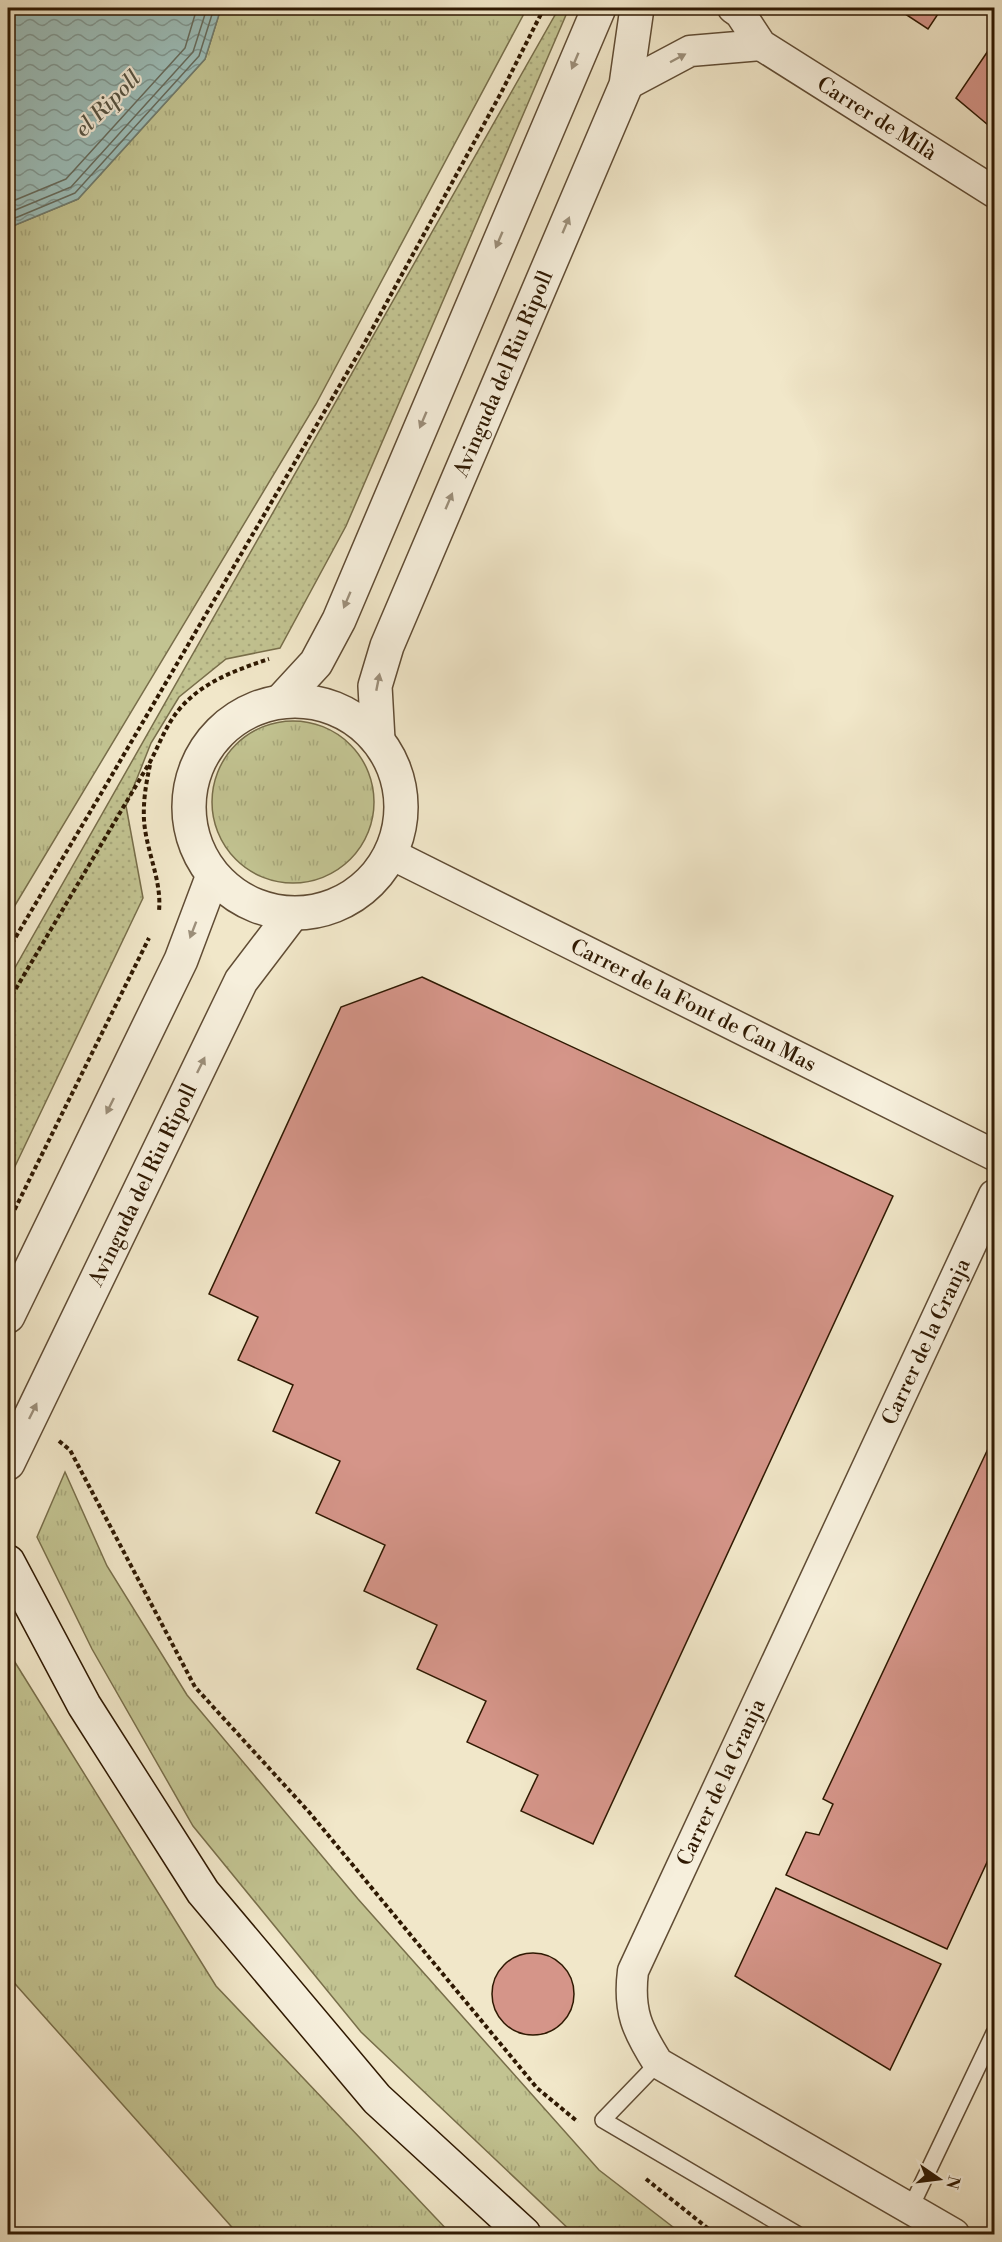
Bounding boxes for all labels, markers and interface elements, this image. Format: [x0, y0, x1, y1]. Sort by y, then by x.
one-way arrow [570, 52, 580, 70]
one-way arrow [669, 53, 686, 62]
water label: el Ripoll [69, 65, 147, 143]
street label: Carrer de Milà [812, 72, 942, 167]
one-way arrow [561, 215, 571, 233]
one-way arrow [494, 232, 504, 250]
street label: Avinguda del Riu Ripoll [448, 267, 559, 482]
one-way arrow [418, 411, 427, 429]
one-way arrow [444, 491, 454, 509]
one-way arrow [342, 591, 352, 609]
one-way arrow [374, 672, 383, 691]
one-way arrow [187, 921, 197, 939]
street label: Carrer de la Font de Can Mas [566, 934, 820, 1078]
one-way arrow [195, 1056, 205, 1074]
street label: Avinguda del Riu Ripoll [83, 1080, 203, 1292]
one-way arrow [105, 1098, 115, 1115]
street label: Carrer de la Granja [877, 1254, 977, 1429]
one-way arrow [29, 1402, 38, 1419]
street label: Carrer de la Granja [672, 1695, 772, 1870]
north arrow [909, 2149, 969, 2209]
text: N [941, 2174, 964, 2191]

